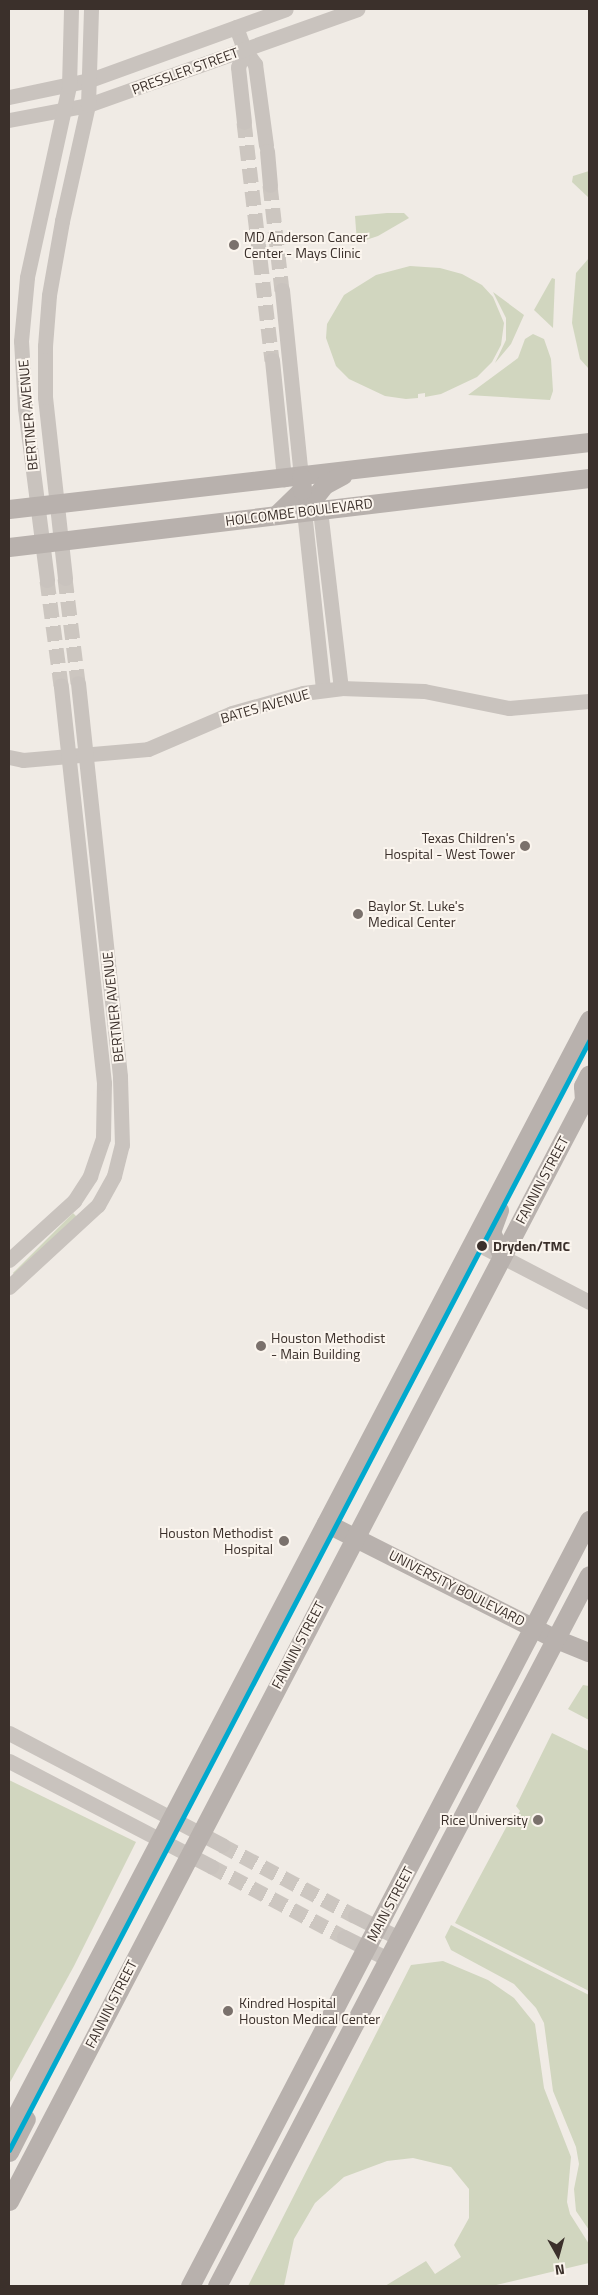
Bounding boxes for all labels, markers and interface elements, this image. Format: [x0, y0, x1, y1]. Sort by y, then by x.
street label: PRESSLER STREET [129, 44, 241, 98]
place label: MD Anderson Cancer Center - Mays Clinic [244, 229, 368, 262]
marker: MD Anderson Cancer Center - Mays Clinic [228, 239, 240, 251]
street label: BERTNER AVENUE [15, 359, 41, 471]
street label: HOLCOMBE BOULEVARD [224, 495, 374, 529]
street label: BATES AVENUE [218, 685, 312, 727]
place label: Texas Children's Hospital - West Tower [384, 830, 515, 862]
marker: Texas Children's Hospital - West Tower [519, 840, 531, 852]
place label: Baylor St. Luke's Medical Center [368, 898, 464, 930]
marker: Baylor St. Luke's Medical Center [352, 908, 364, 920]
street label: BERTNER AVENUE [99, 951, 127, 1063]
street label: FANNIN STREET [512, 1133, 572, 1227]
place label: Dryden/TMC [493, 1238, 570, 1254]
marker: Dryden/TMC [475, 1239, 489, 1253]
place label: Houston Methodist - Main Building [271, 1330, 385, 1362]
marker: Houston Methodist - Main Building [255, 1340, 267, 1352]
place label: Houston Methodist Hospital [159, 1525, 273, 1558]
marker: Houston Methodist Hospital [277, 1534, 291, 1548]
street label: UNIVERSITY BOULEVARD [386, 1546, 528, 1630]
street label: FANNIN STREET [268, 1598, 328, 1692]
place label: Rice University [441, 1812, 528, 1828]
marker: Rice University [532, 1814, 544, 1826]
street label: MAIN STREET [363, 1864, 417, 1944]
street label: FANNIN STREET [82, 1957, 140, 2051]
place label: Kindred Hospital Houston Medical Center [239, 1995, 380, 2028]
marker: Kindred Hospital Houston Medical Center [221, 2004, 235, 2018]
north arrow [533, 2230, 583, 2280]
text: N [554, 2259, 566, 2281]

